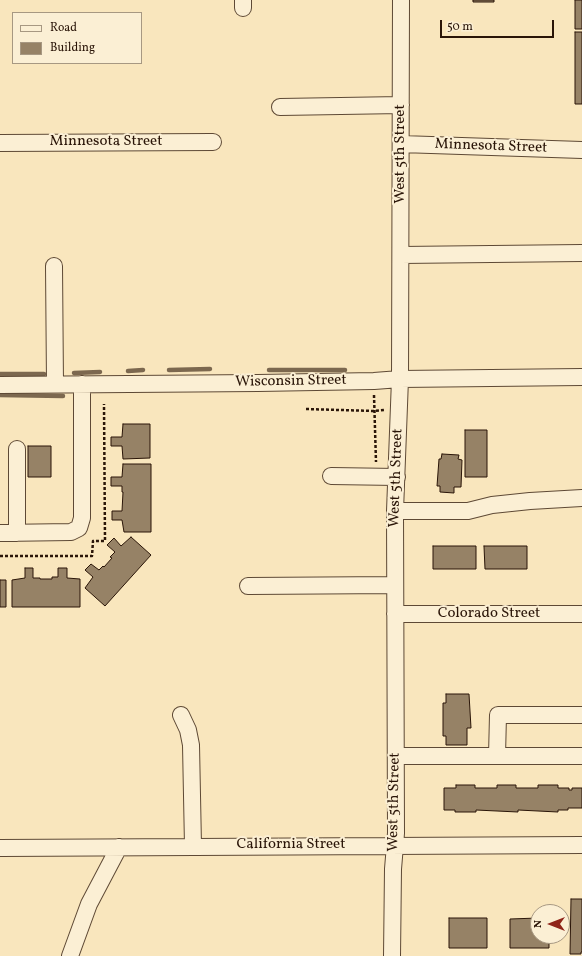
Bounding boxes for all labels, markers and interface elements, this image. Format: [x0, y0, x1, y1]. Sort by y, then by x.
legend [12, 12, 142, 64]
scale bar [442, 12, 556, 38]
text: 50 m [447, 19, 473, 35]
text: Road [50, 20, 77, 36]
text: Building [50, 40, 95, 56]
street label: West 5th Street [392, 104, 410, 204]
street label: Minnesota Street [50, 133, 162, 151]
street label: Minnesota Street [434, 136, 548, 158]
street label: Wisconsin Street [235, 372, 347, 392]
street label: West 5th Street [386, 428, 408, 528]
street label: Colorado Street [438, 605, 540, 623]
street label: West 5th Street [385, 752, 405, 852]
street label: California Street [237, 836, 345, 854]
north arrow [530, 904, 570, 944]
text: N [531, 920, 546, 928]

